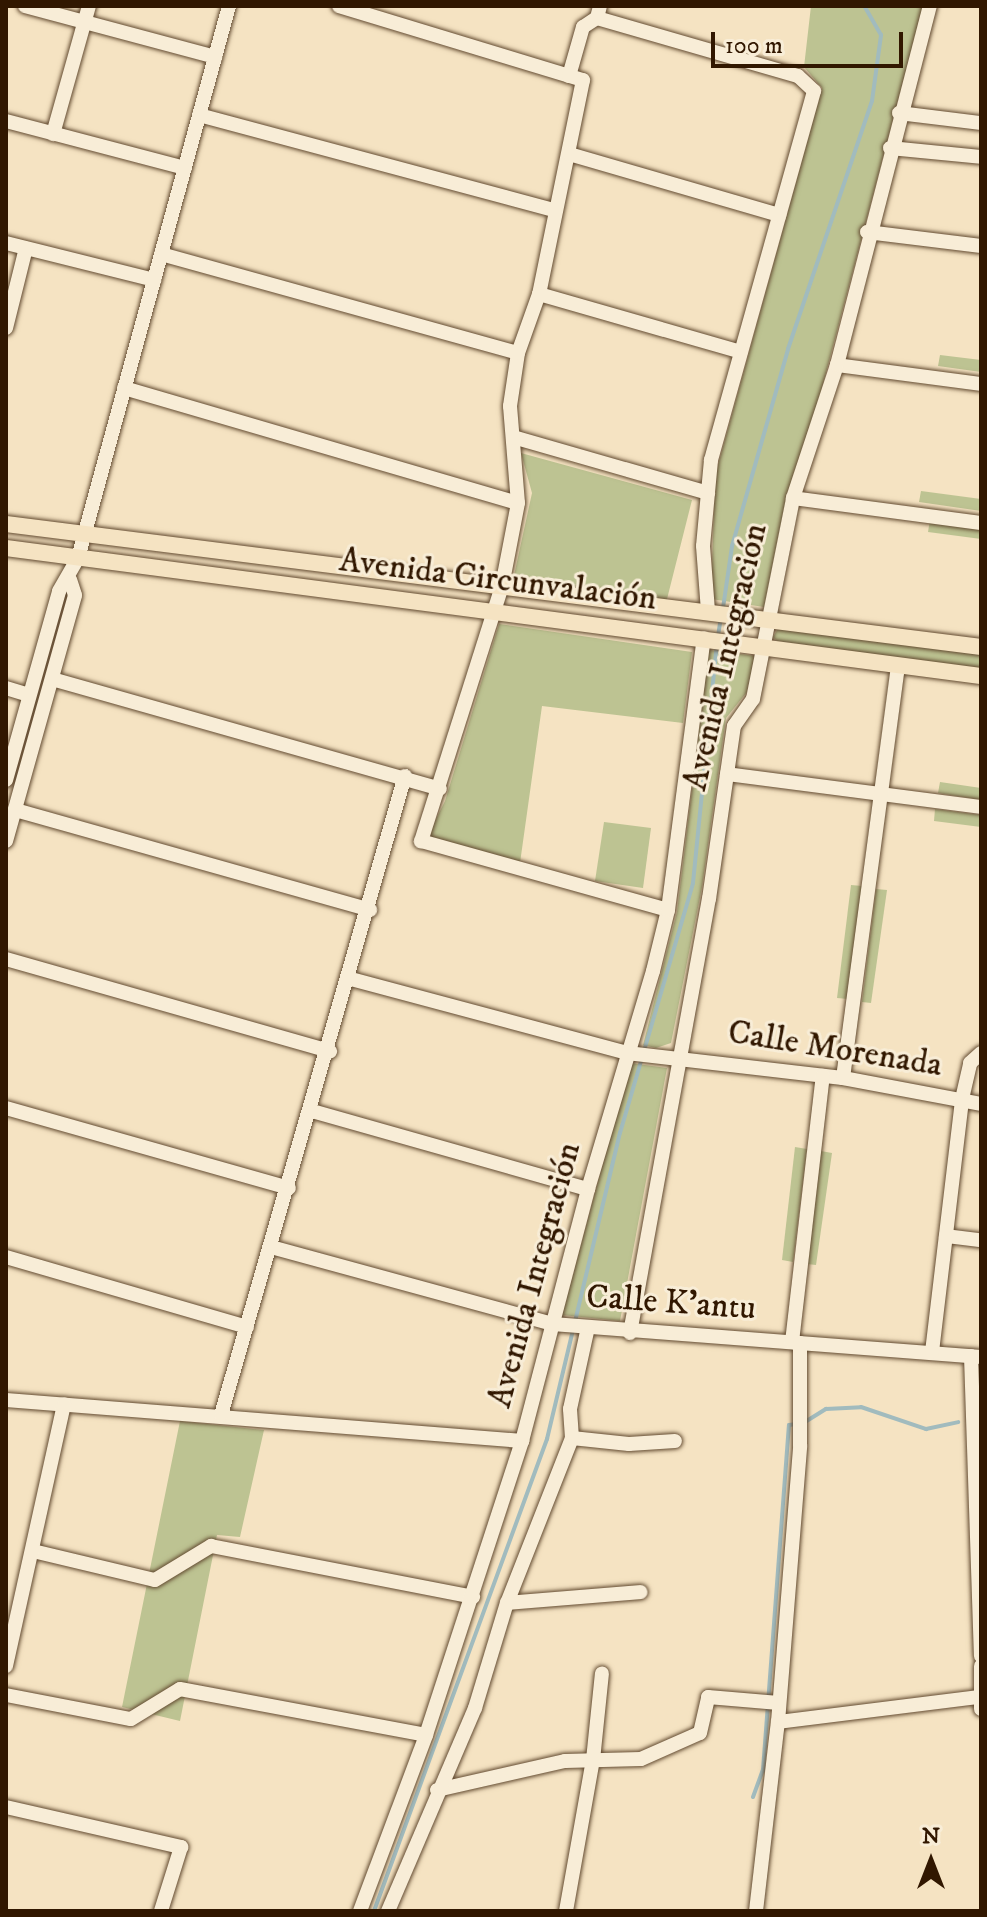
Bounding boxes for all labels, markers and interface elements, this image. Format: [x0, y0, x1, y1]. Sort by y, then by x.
scale bar [715, 16, 907, 66]
text: 100 m [725, 31, 783, 61]
street label: Avenida Integración [675, 519, 777, 795]
street label: Avenida Circunvalación [337, 540, 659, 620]
street label: Calle Morenada [725, 1012, 945, 1086]
street label: Avenida Integración [480, 1138, 590, 1412]
street label: Calle K'antu [585, 1277, 757, 1329]
north arrow [891, 1821, 971, 1901]
text: N [922, 1823, 940, 1850]

